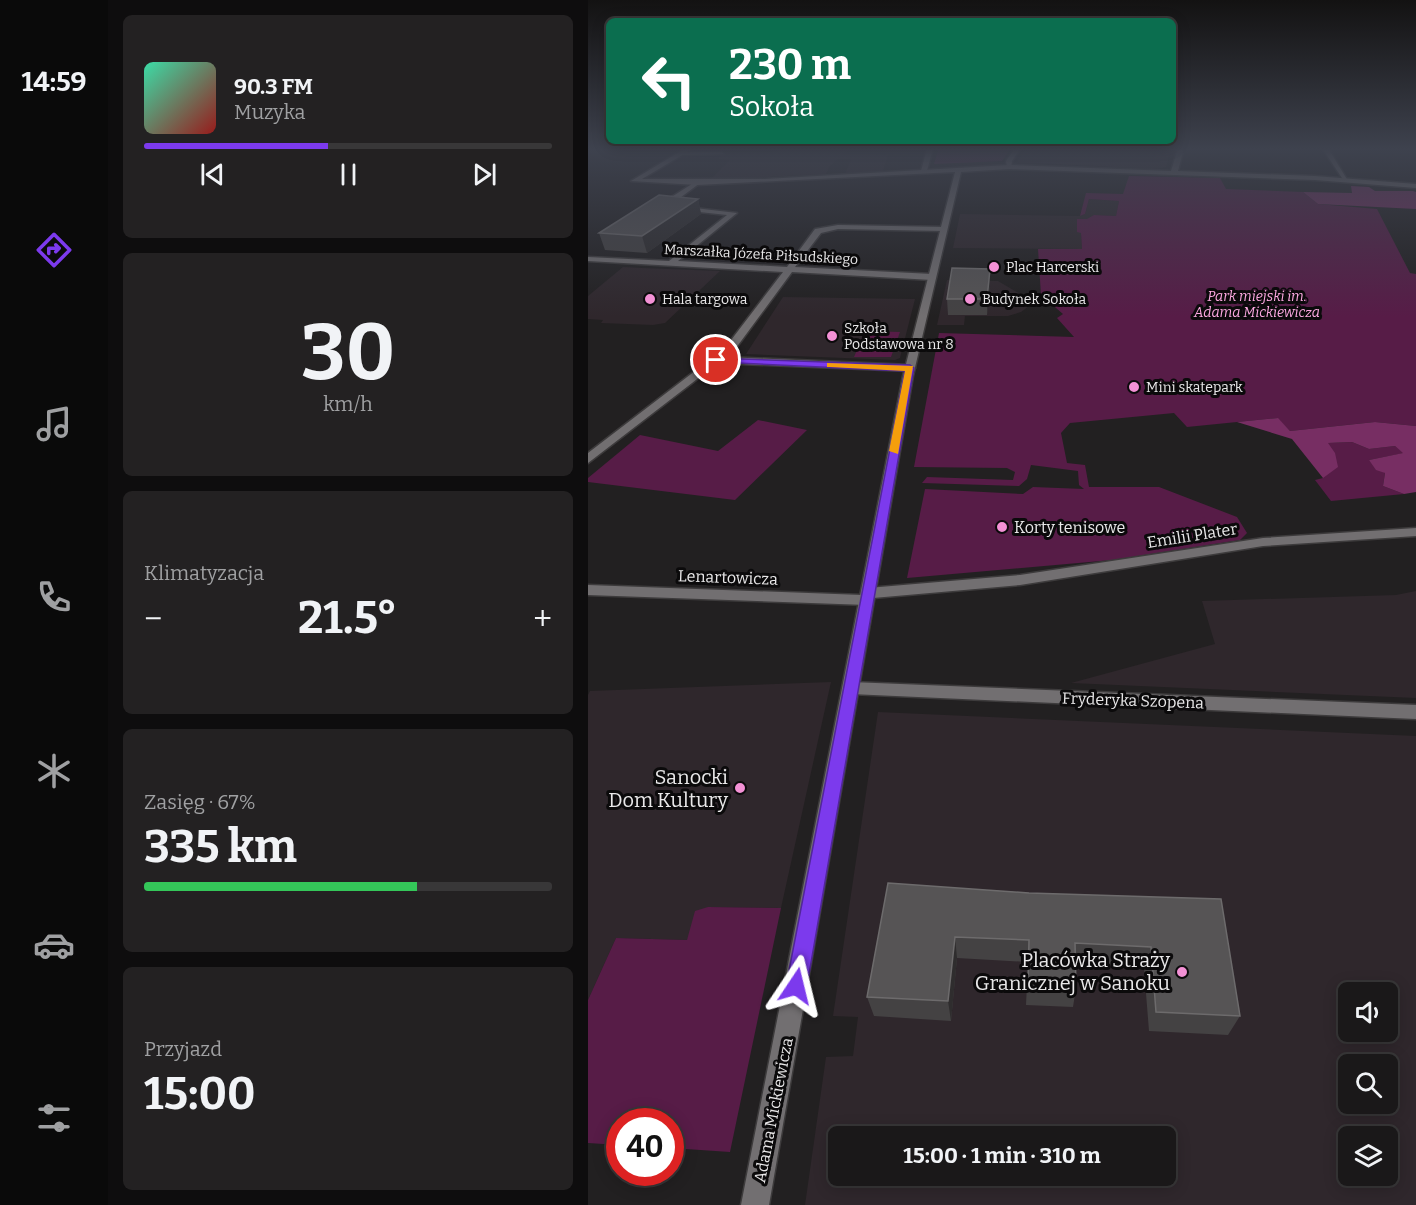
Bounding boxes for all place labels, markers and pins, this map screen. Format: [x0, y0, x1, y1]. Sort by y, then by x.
place label: Plac Harcerski [1006, 259, 1099, 276]
marker: Plac Harcerski [987, 260, 1001, 274]
place label: Hala targowa [662, 291, 748, 308]
place label: Budynek Sokoła [982, 291, 1087, 308]
marker: Hala targowa [643, 292, 657, 306]
marker: Budynek Sokoła [963, 292, 977, 306]
place label: Szkoła Podstawowa nr 8 [844, 320, 954, 353]
marker: Szkoła Podstawowa nr 8 [825, 329, 839, 343]
pin [690, 334, 741, 385]
place label: Mini skatepark [1146, 379, 1243, 396]
marker: Mini skatepark [1127, 380, 1141, 394]
place label: Korty tenisowe [1014, 518, 1125, 537]
marker: Korty tenisowe [995, 520, 1009, 534]
place label: Sanocki Dom Kultury [608, 765, 728, 812]
marker: Sanocki Dom Kultury [733, 781, 747, 795]
place label: Placówka Straży Granicznej w Sanoku [975, 948, 1170, 996]
marker: Placówka Straży Granicznej w Sanoku [1175, 965, 1189, 979]

